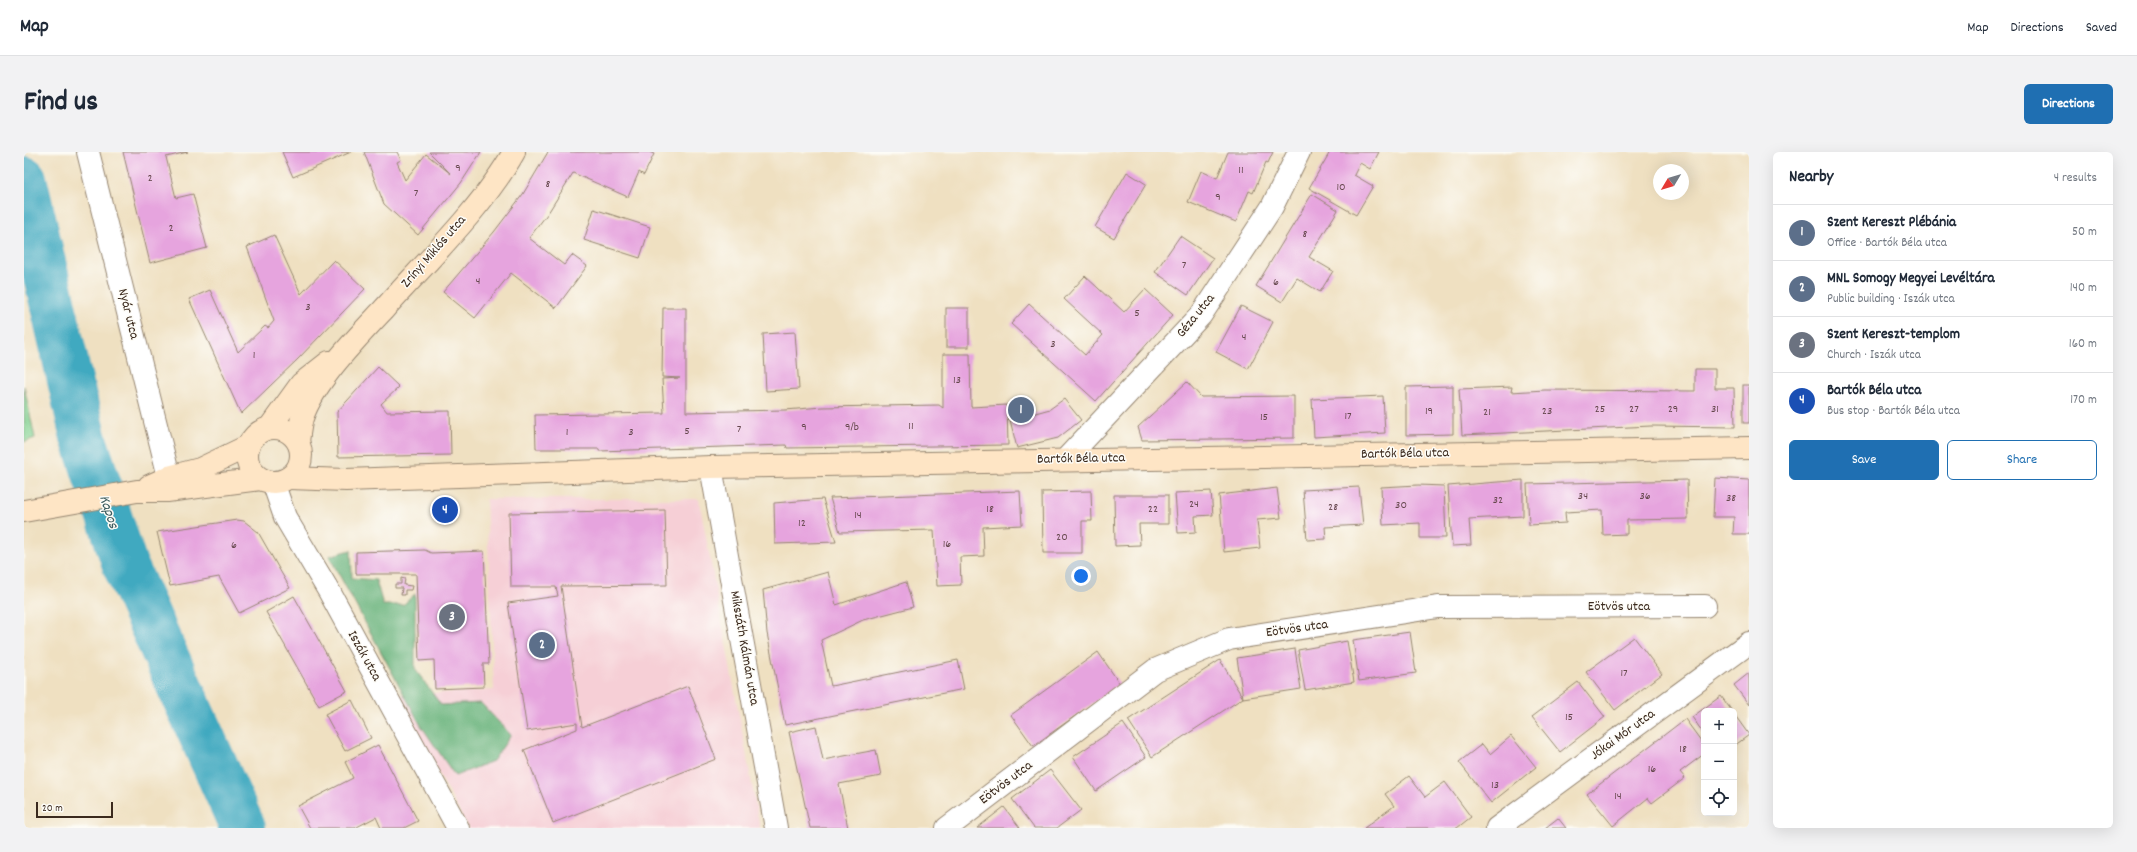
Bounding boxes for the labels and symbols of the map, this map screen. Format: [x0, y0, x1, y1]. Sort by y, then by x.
house number: 9 [455, 160, 461, 177]
house number: 11 [1238, 162, 1244, 179]
north arrow [1653, 164, 1689, 200]
house number: 2 [147, 170, 153, 187]
house number: 8 [546, 176, 551, 193]
house number: 10 [1336, 179, 1346, 196]
house number: 7 [414, 185, 419, 202]
house number: 9 [1215, 189, 1221, 206]
street label: Zrínyi Miklós utca [397, 211, 471, 293]
house number: 2 [168, 220, 174, 237]
house number: 8 [1303, 226, 1308, 243]
house number: 7 [1182, 257, 1187, 274]
house number: 4 [476, 273, 481, 290]
house number: 6 [1273, 274, 1279, 291]
street label: Nyár utca [112, 287, 144, 342]
street label: Géza utca [1172, 289, 1220, 342]
house number: 3 [305, 299, 311, 316]
house number: 5 [1134, 305, 1140, 322]
house number: 4 [1242, 329, 1247, 346]
house number: 3 [1050, 336, 1056, 353]
house number: 1 [253, 347, 255, 364]
house number: 13 [953, 372, 961, 389]
pin: 1 [1008, 395, 1034, 425]
house number: 25 [1595, 401, 1605, 418]
house number: 27 [1629, 401, 1639, 418]
house number: 29 [1668, 401, 1678, 418]
house number: 31 [1711, 401, 1719, 418]
house number: 19 [1425, 403, 1433, 420]
house number: 23 [1542, 403, 1552, 420]
house number: 21 [1483, 404, 1491, 421]
house number: 17 [1344, 408, 1352, 425]
house number: 15 [1260, 409, 1268, 426]
house number: 11 [908, 418, 914, 435]
house number: 9 [801, 419, 807, 436]
house number: 9/b [845, 419, 859, 436]
house number: 7 [737, 421, 742, 438]
house number: 5 [684, 423, 690, 440]
house number: 1 [566, 424, 568, 441]
house number: 3 [628, 424, 634, 441]
street label: Bartók Béla utca [1361, 443, 1450, 465]
street label: Bartók Béla utca [1037, 448, 1126, 470]
house number: 34 [1578, 488, 1588, 505]
house number: 36 [1639, 488, 1651, 505]
house number: 38 [1726, 490, 1736, 507]
water label: Kapos [92, 492, 124, 532]
house number: 32 [1493, 492, 1503, 509]
pin: 4 [432, 495, 458, 525]
house number: 24 [1189, 496, 1199, 513]
house number: 30 [1395, 497, 1407, 514]
house number: 28 [1328, 499, 1338, 516]
house number: 18 [986, 501, 994, 518]
house number: 22 [1148, 501, 1158, 518]
house number: 14 [854, 507, 862, 524]
house number: 12 [798, 515, 806, 532]
house number: 20 [1056, 529, 1068, 546]
house number: 16 [943, 536, 951, 553]
house number: 6 [231, 537, 237, 554]
your location [1071, 566, 1091, 586]
street label: Mikszáth Kálmán utca [724, 589, 764, 707]
street label: Eötvös utca [1588, 597, 1651, 617]
pin: 3 [439, 602, 465, 632]
street label: Eötvös utca [1265, 615, 1330, 643]
street label: Iszák utca [342, 627, 386, 685]
pin: 2 [529, 630, 555, 660]
house number: 17 [1620, 665, 1628, 682]
street label: Jókai Mór utca [1587, 704, 1660, 765]
house number: 15 [1565, 709, 1573, 726]
house number: 18 [1679, 741, 1687, 758]
street label: Eötvös utca [975, 756, 1037, 810]
house number: 16 [1648, 761, 1656, 778]
house number: 13 [1491, 777, 1499, 794]
house number: 14 [1614, 788, 1622, 805]
scale bar [36, 800, 113, 819]

